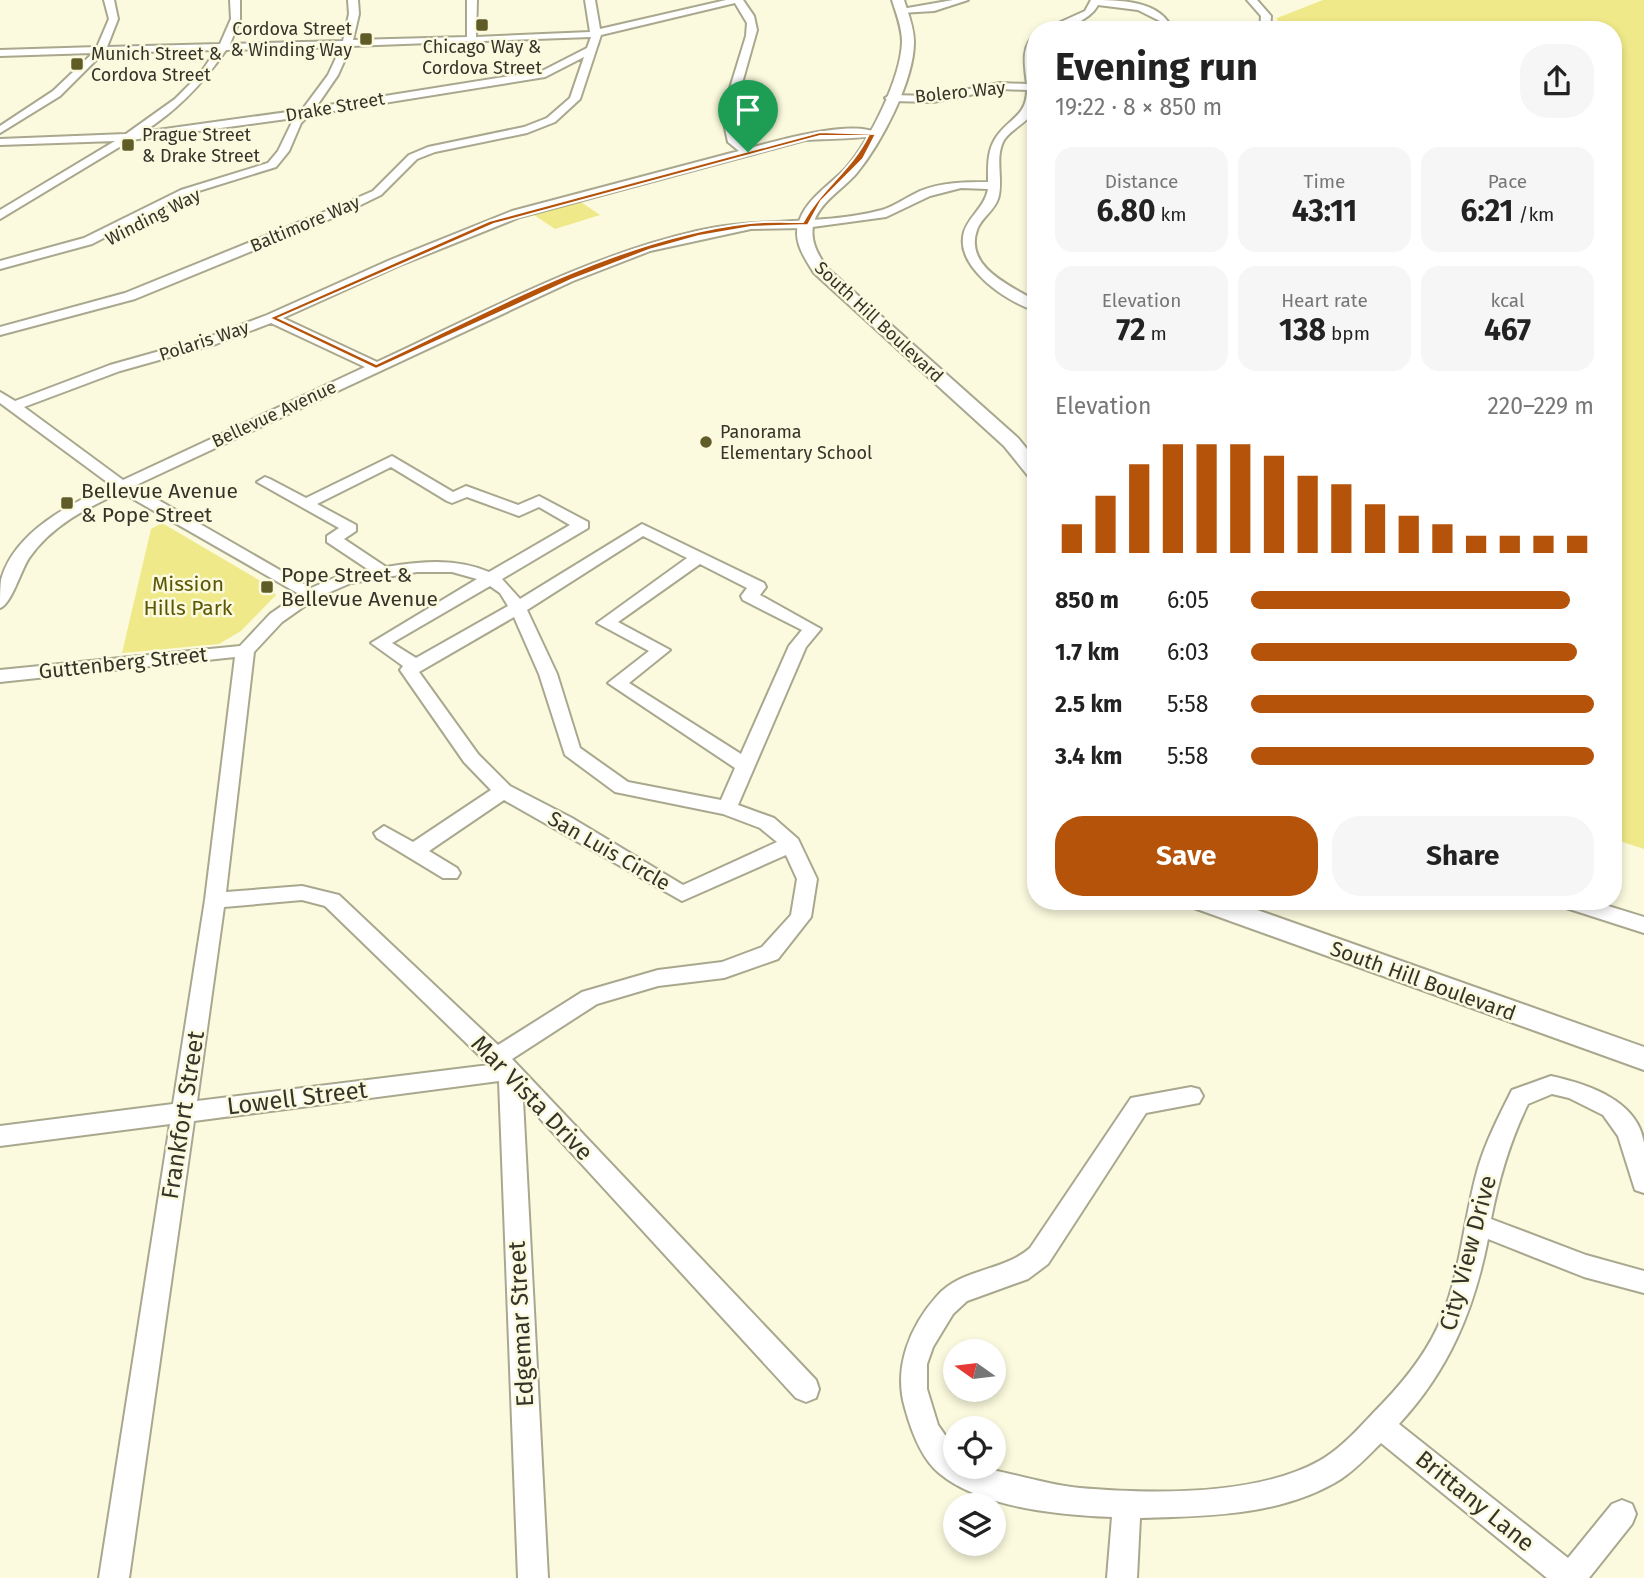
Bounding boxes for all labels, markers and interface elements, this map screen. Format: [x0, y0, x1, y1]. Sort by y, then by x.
marker: Chicago Way & Cordova Street [474, 17, 490, 33]
place label: Cordova Street & Winding Way [230, 18, 352, 61]
marker: Cordova Street & Winding Way [358, 31, 374, 47]
place label: Chicago Way & Cordova Street [422, 36, 542, 79]
place label: Munich Street & Cordova Street [91, 43, 222, 86]
text: Evening run [1055, 44, 1258, 90]
button: share [1520, 44, 1594, 118]
marker: Munich Street & Cordova Street [69, 56, 85, 72]
street label: Bolero Way [914, 76, 1006, 108]
pin [718, 80, 778, 152]
street label: Drake Street [284, 87, 387, 127]
icon: arrive [729, 91, 767, 129]
text: 19:22 · 8 × 850 m [1055, 93, 1222, 121]
place label: Prague Street & Drake Street [142, 124, 261, 167]
marker: Prague Street & Drake Street [120, 137, 136, 153]
text: Distance [1105, 170, 1178, 193]
text: Time [1304, 170, 1345, 193]
text: Pace [1488, 170, 1527, 193]
street label: Winding Way [102, 184, 204, 250]
street label: Baltimore Way [247, 191, 363, 257]
text: 6.80 [1096, 193, 1156, 229]
text: 43:11 [1292, 193, 1357, 229]
text: 6:21 [1461, 193, 1513, 229]
text: km [1156, 203, 1187, 226]
text: /km [1513, 203, 1554, 226]
street label: South Hill Boulevard [810, 257, 948, 387]
text: Elevation [1102, 289, 1181, 312]
text: Heart rate [1281, 289, 1368, 312]
text: kcal [1490, 289, 1525, 312]
text: 72 [1116, 312, 1145, 348]
text: 138 [1279, 312, 1326, 348]
text: 467 [1484, 312, 1531, 348]
street label: Polaris Way [156, 316, 252, 366]
text: m [1145, 322, 1167, 345]
text: bpm [1326, 322, 1370, 345]
street label: Bellevue Avenue [208, 376, 340, 452]
text: Elevation [1055, 392, 1151, 420]
text: 220–229 m [1487, 392, 1594, 420]
place label: Panorama Elementary School [720, 421, 872, 464]
marker: Panorama Elementary School [698, 434, 714, 450]
place label: Bellevue Avenue & Pope Street [81, 478, 238, 528]
marker: Bellevue Avenue & Pope Street [59, 495, 75, 511]
place label: Pope Street & Bellevue Avenue [281, 562, 438, 612]
park label: Mission Hills Park [143, 571, 233, 621]
marker: Pope Street & Bellevue Avenue [259, 579, 275, 595]
text: 850 m [1055, 586, 1119, 614]
text: 6:05 [1167, 586, 1209, 614]
text: 1.7 km [1055, 638, 1120, 666]
text: 6:03 [1167, 638, 1209, 666]
street label: Guttenberg Street [37, 641, 209, 685]
text: 2.5 km [1055, 690, 1123, 718]
text: 5:58 [1167, 690, 1208, 718]
text: 3.4 km [1055, 742, 1123, 770]
text: 5:58 [1167, 742, 1208, 770]
street label: San Luis Circle [543, 805, 675, 897]
button: Save [1055, 816, 1318, 896]
button: Share [1332, 816, 1594, 896]
street label: South Hill Boulevard [1327, 935, 1519, 1027]
street label: Frankfort Street [156, 1029, 210, 1201]
street label: Mar Vista Drive [465, 1030, 599, 1166]
street label: Lowell Street [225, 1075, 369, 1120]
street label: City View Drive [1434, 1172, 1502, 1334]
street label: Edgemar Street [503, 1240, 539, 1408]
north arrow [943, 1339, 1006, 1402]
map controls [943, 1339, 1006, 1556]
button: locate [943, 1416, 1006, 1479]
street label: Brittany Lane [1410, 1445, 1540, 1557]
button: layers [943, 1493, 1006, 1556]

